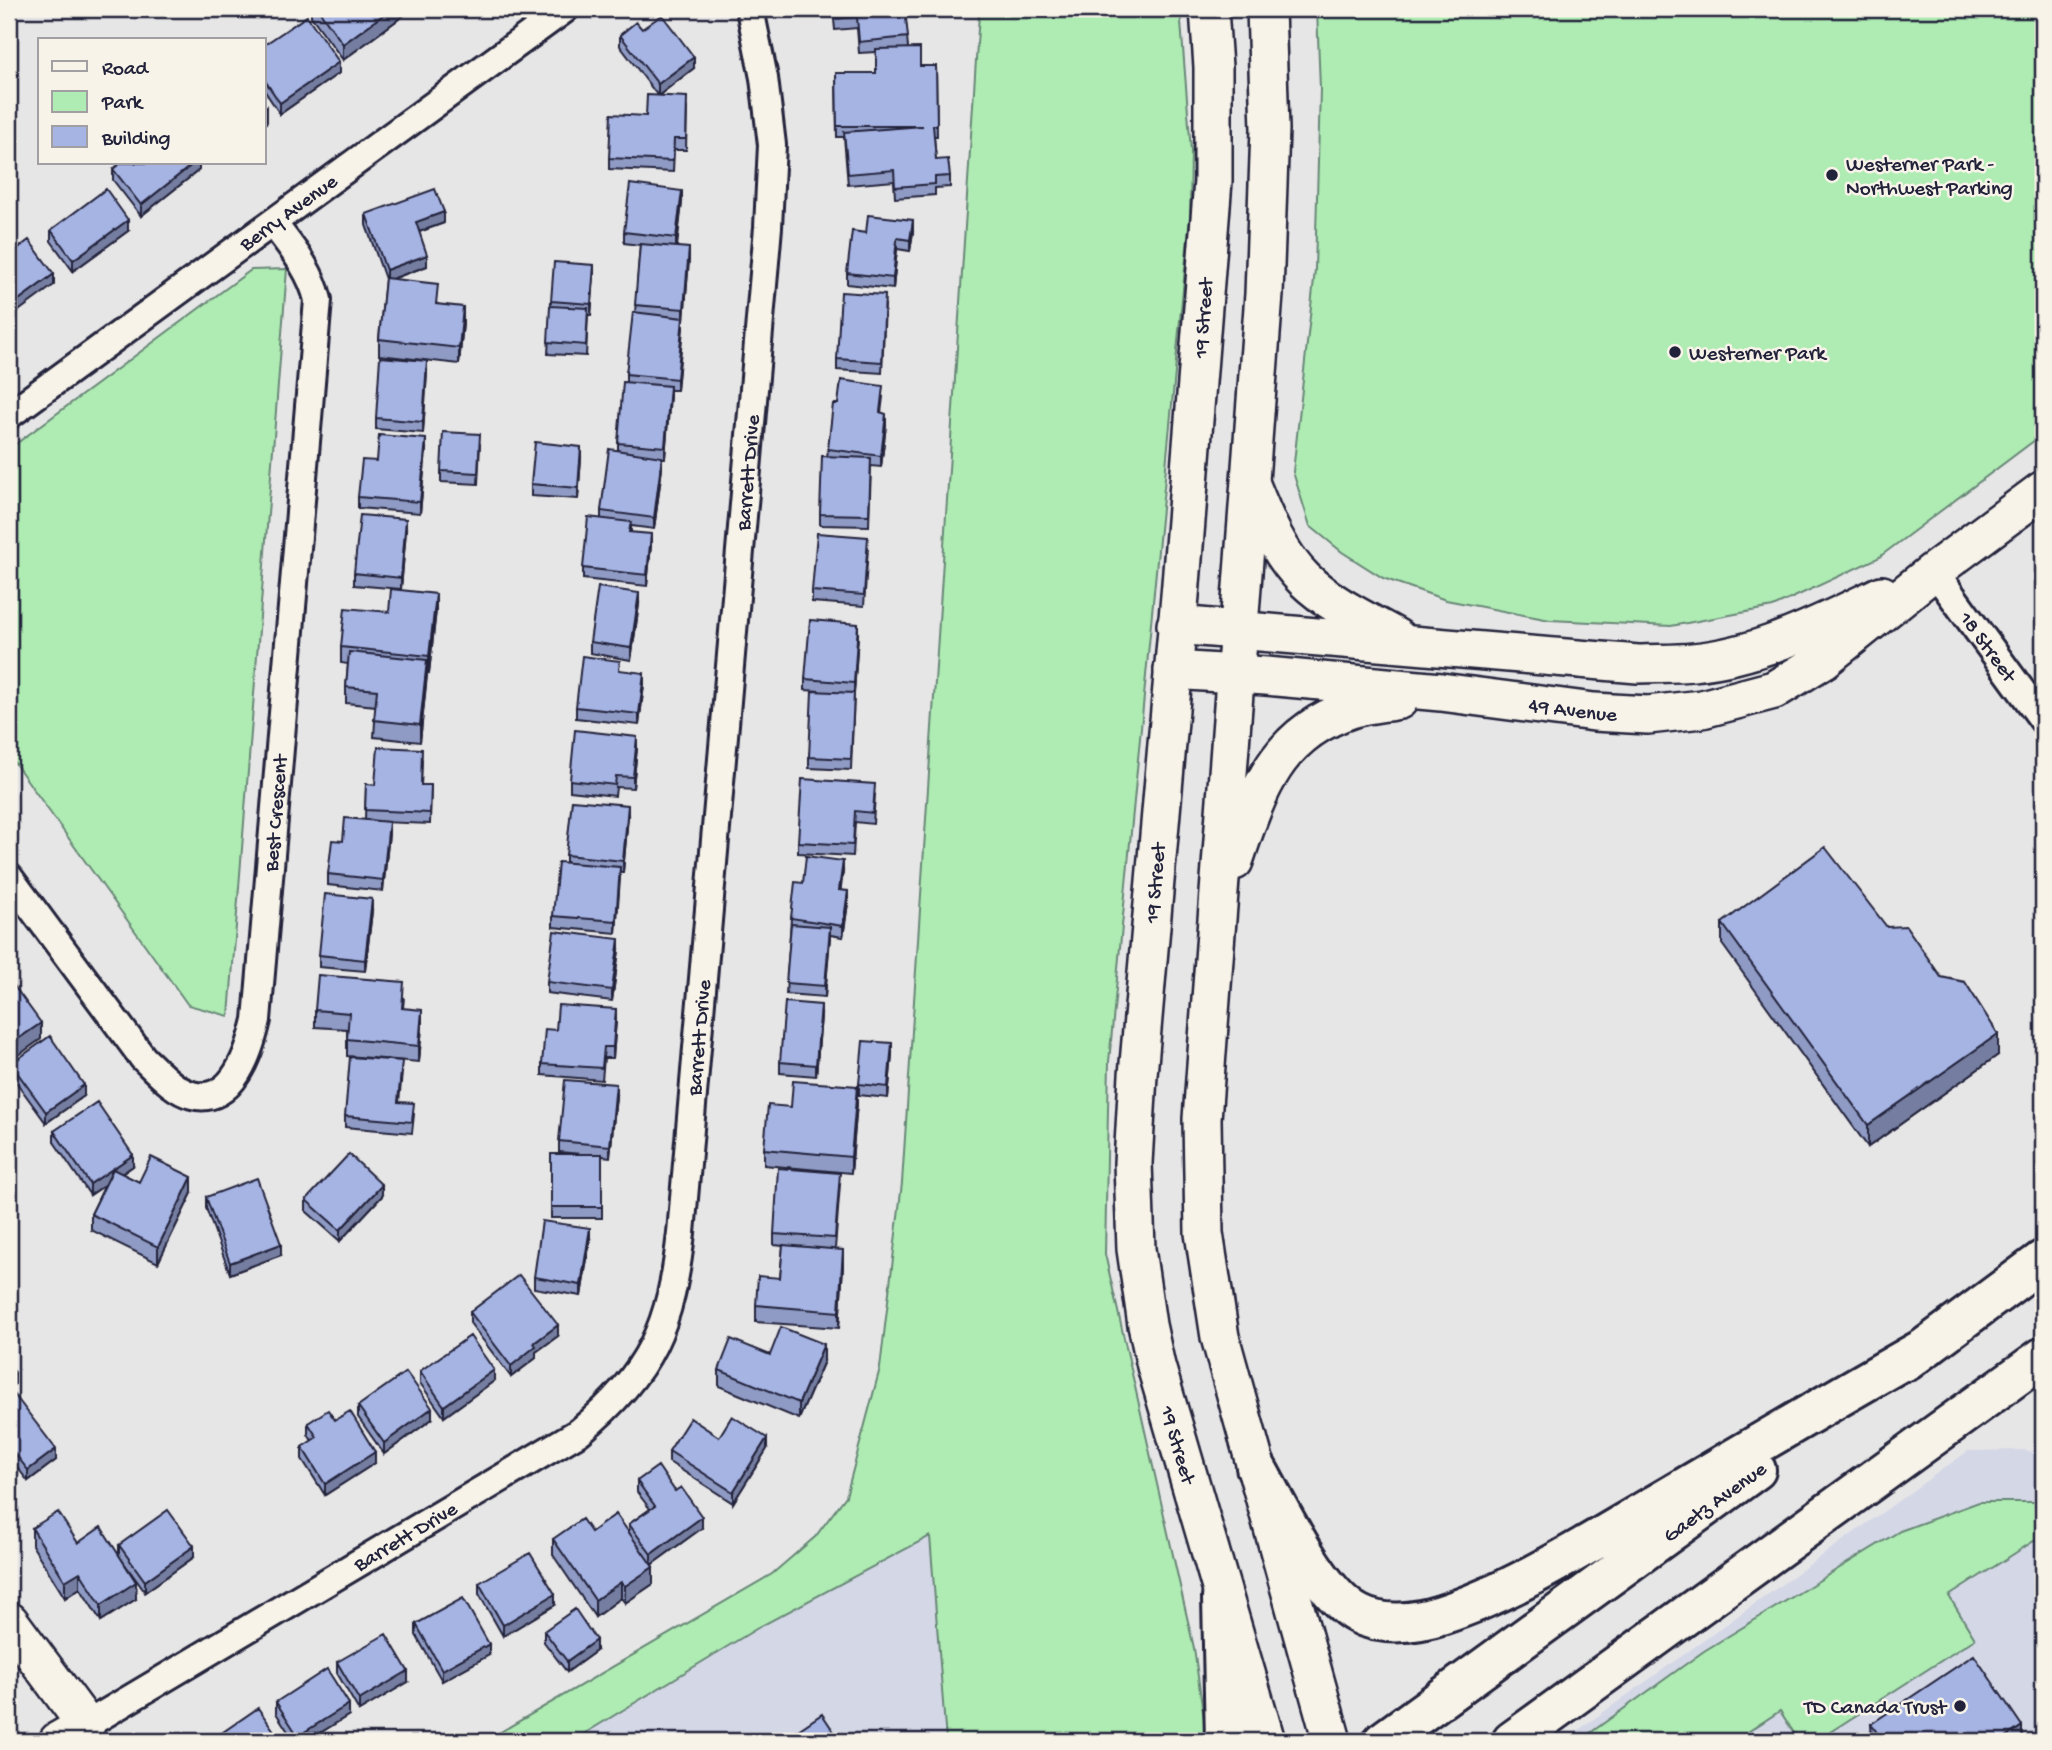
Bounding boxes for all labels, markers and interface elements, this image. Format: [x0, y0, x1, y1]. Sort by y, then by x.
legend [38, 38, 266, 164]
text: Road [102, 58, 150, 83]
text: Park [101, 92, 145, 117]
text: Building [101, 128, 171, 153]
place label: Westerner Park - Northwest Parking [1846, 154, 2013, 203]
marker: Westerner Park - Northwest Parking [1824, 167, 1840, 183]
street label: Berry Avenue [235, 170, 344, 259]
street label: 19 Street [1190, 275, 1221, 360]
place label: Westerner Park [1689, 343, 1828, 368]
marker: Westerner Park [1667, 344, 1683, 360]
street label: Barrett Drive [733, 413, 768, 533]
street label: 18 Street [1951, 607, 2022, 690]
street label: 49 Avenue [1527, 695, 1619, 729]
street label: Best Crescent [261, 752, 296, 874]
street label: 19 Street [1141, 840, 1174, 925]
street label: Barrett Drive [684, 978, 719, 1098]
street label: 19 Street [1152, 1403, 1200, 1490]
street label: Gaetz Avenue [1659, 1457, 1774, 1550]
street label: Barrett Drive [350, 1497, 464, 1579]
place label: TD Canada Trust [1803, 1697, 1948, 1722]
marker: TD Canada Trust [1952, 1698, 1968, 1714]

